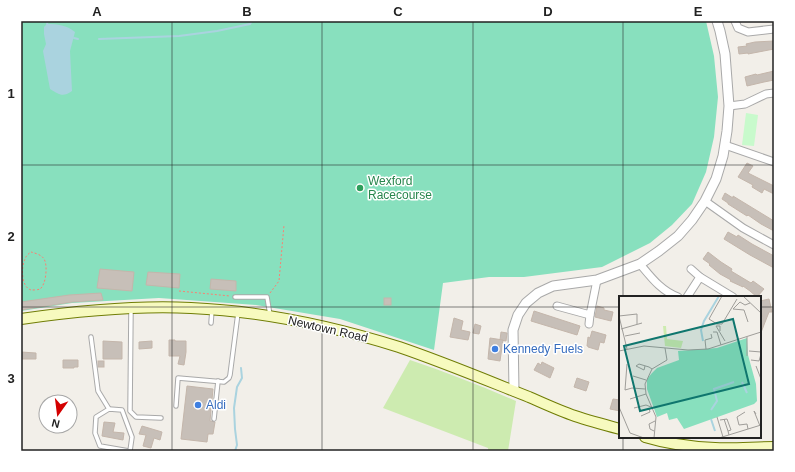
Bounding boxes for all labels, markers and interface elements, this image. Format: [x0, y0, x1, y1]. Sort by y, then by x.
text: A [92, 4, 102, 19]
text: B [242, 4, 252, 19]
text: C [393, 4, 403, 19]
text: D [543, 4, 553, 19]
text: E [694, 4, 703, 19]
text: 1 [7, 86, 15, 101]
place label: Wexford Racecourse [368, 174, 432, 202]
marker: Wexford Racecourse [355, 183, 365, 193]
text: 2 [7, 229, 15, 244]
inset map [619, 296, 761, 438]
street label: Newtown Road [287, 313, 369, 345]
place label: Kennedy Fuels [503, 342, 583, 356]
marker: Kennedy Fuels [490, 344, 500, 354]
text: 3 [7, 371, 15, 386]
north arrow [38, 394, 78, 434]
place label: Aldi [206, 398, 226, 412]
marker: Aldi [193, 400, 203, 410]
text: N [50, 417, 61, 430]

